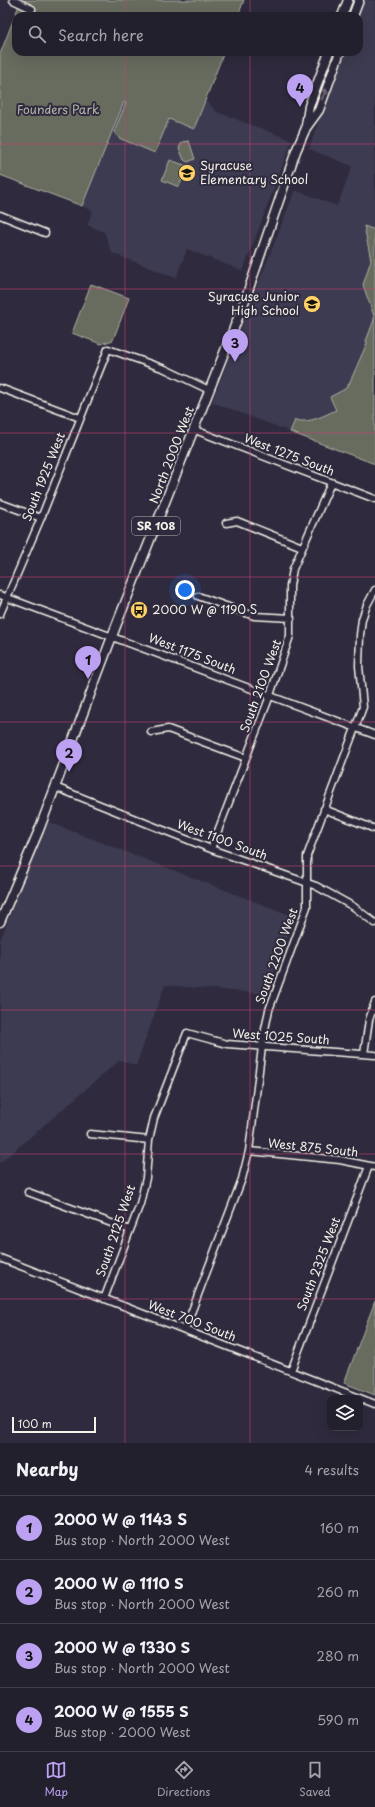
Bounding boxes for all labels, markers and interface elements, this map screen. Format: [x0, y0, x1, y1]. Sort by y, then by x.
search box [12, 12, 363, 56]
icon: search [26, 23, 48, 45]
text: Search here [58, 23, 144, 46]
pin: 4 [287, 74, 313, 107]
one-way arrow [321, 88, 329, 100]
park label: Founders Park [17, 100, 99, 118]
place label: Syracuse Elementary School [200, 156, 308, 188]
school or university icon: Syracuse Elementary School [177, 163, 197, 183]
place label: Syracuse Junior High School [208, 287, 300, 319]
school or university icon: Syracuse Junior High School [302, 294, 322, 314]
pin: 3 [222, 329, 248, 362]
street label: North 2000 West [144, 403, 198, 506]
street label: South 1925 West [17, 429, 69, 524]
street label: West 1275 South [241, 429, 337, 480]
road number: SR 108 [132, 517, 180, 535]
your location [175, 580, 195, 600]
bus stop icon: 2000 W @ 1190 S [129, 600, 149, 620]
place label: 2000 W @ 1190 S [152, 600, 257, 618]
street label: West 1175 South [146, 628, 239, 678]
street label: South 2100 West [235, 636, 285, 735]
pin: 1 [75, 646, 101, 679]
pin: 2 [56, 739, 82, 772]
street label: West 1100 South [175, 814, 270, 864]
street label: South 2200 West [250, 905, 302, 1006]
street label: West 1025 South [232, 1024, 330, 1048]
street label: West 875 South [267, 1133, 359, 1161]
street label: South 2125 West [91, 1182, 139, 1279]
street label: South 2325 West [292, 1214, 344, 1313]
street label: West 700 South [146, 1295, 239, 1345]
map controls [327, 1395, 363, 1431]
button: layers [327, 1395, 363, 1431]
scale bar [12, 1415, 96, 1434]
text: 100 m [18, 1415, 52, 1432]
text: Nearby [16, 1456, 78, 1482]
text: 4 results [305, 1460, 359, 1479]
text: 2000 W @ 1143 S [54, 1507, 187, 1530]
text: 1 [26, 1518, 32, 1537]
text: 160 m [320, 1518, 359, 1537]
text: Bus stop · North 2000 West [54, 1530, 230, 1549]
text: 2000 W @ 1110 S [54, 1571, 184, 1594]
text: 2 [24, 1582, 34, 1601]
text: 260 m [317, 1582, 359, 1601]
text: Bus stop · North 2000 West [54, 1594, 230, 1613]
text: 2000 W @ 1330 S [54, 1635, 190, 1658]
text: 3 [25, 1646, 33, 1665]
text: 280 m [317, 1646, 359, 1665]
text: Bus stop · North 2000 West [54, 1658, 230, 1677]
text: 2000 W @ 1555 S [54, 1699, 189, 1722]
text: 4 [25, 1710, 33, 1729]
text: 590 m [317, 1710, 359, 1729]
text: Bus stop · 2000 West [54, 1722, 191, 1741]
tab: Map [44, 1759, 68, 1800]
tab: Directions [157, 1759, 210, 1800]
tab: Saved [299, 1759, 331, 1800]

